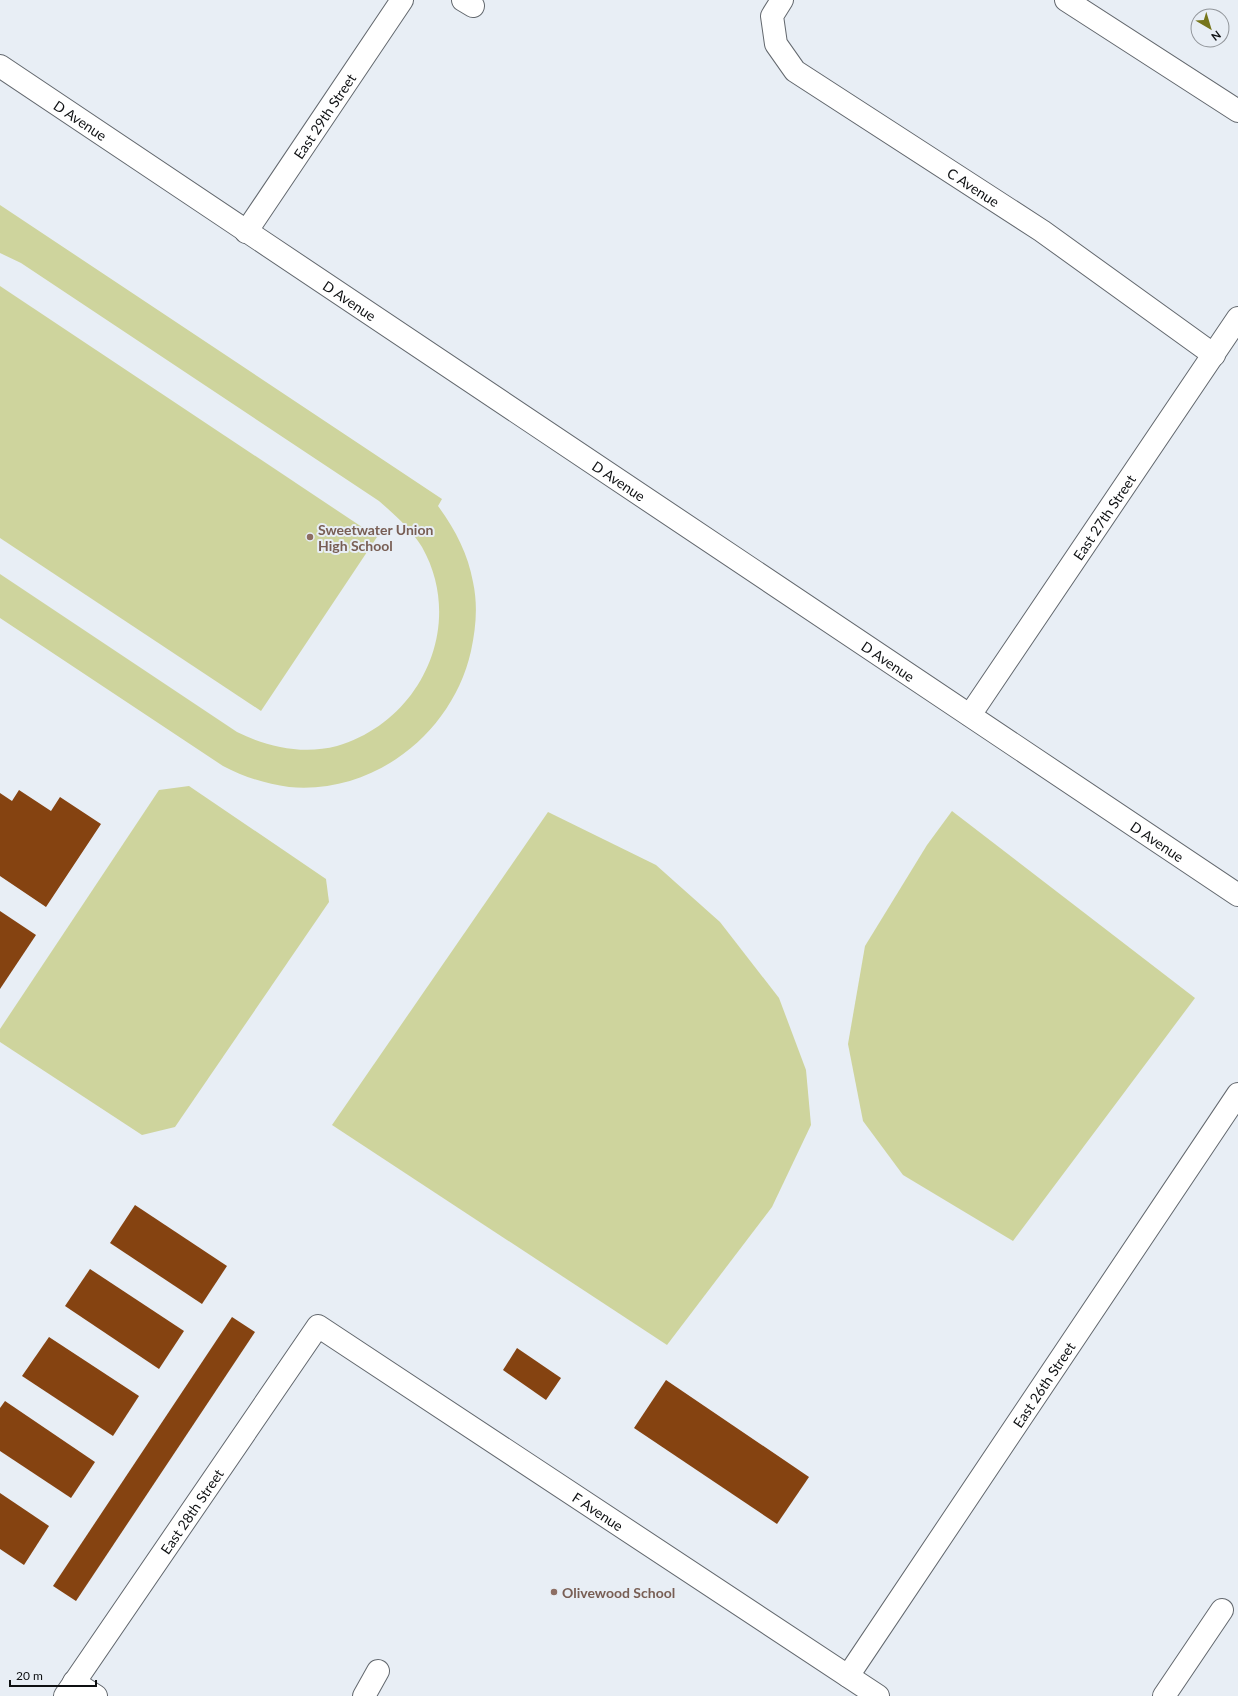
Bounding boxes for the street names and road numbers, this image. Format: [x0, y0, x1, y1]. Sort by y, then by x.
street label: East 29th Street [289, 70, 359, 162]
street label: D Avenue [51, 96, 110, 144]
street label: C Avenue [944, 164, 1003, 210]
street label: D Avenue [320, 276, 380, 324]
street label: D Avenue [589, 457, 649, 504]
street label: East 27th Street [1069, 471, 1139, 563]
street label: D Avenue [859, 637, 918, 685]
street label: D Avenue [1128, 817, 1187, 865]
street label: East 26th Street [1009, 1338, 1078, 1430]
street label: East 28th Street [156, 1465, 226, 1557]
street label: F Avenue [570, 1488, 627, 1534]

